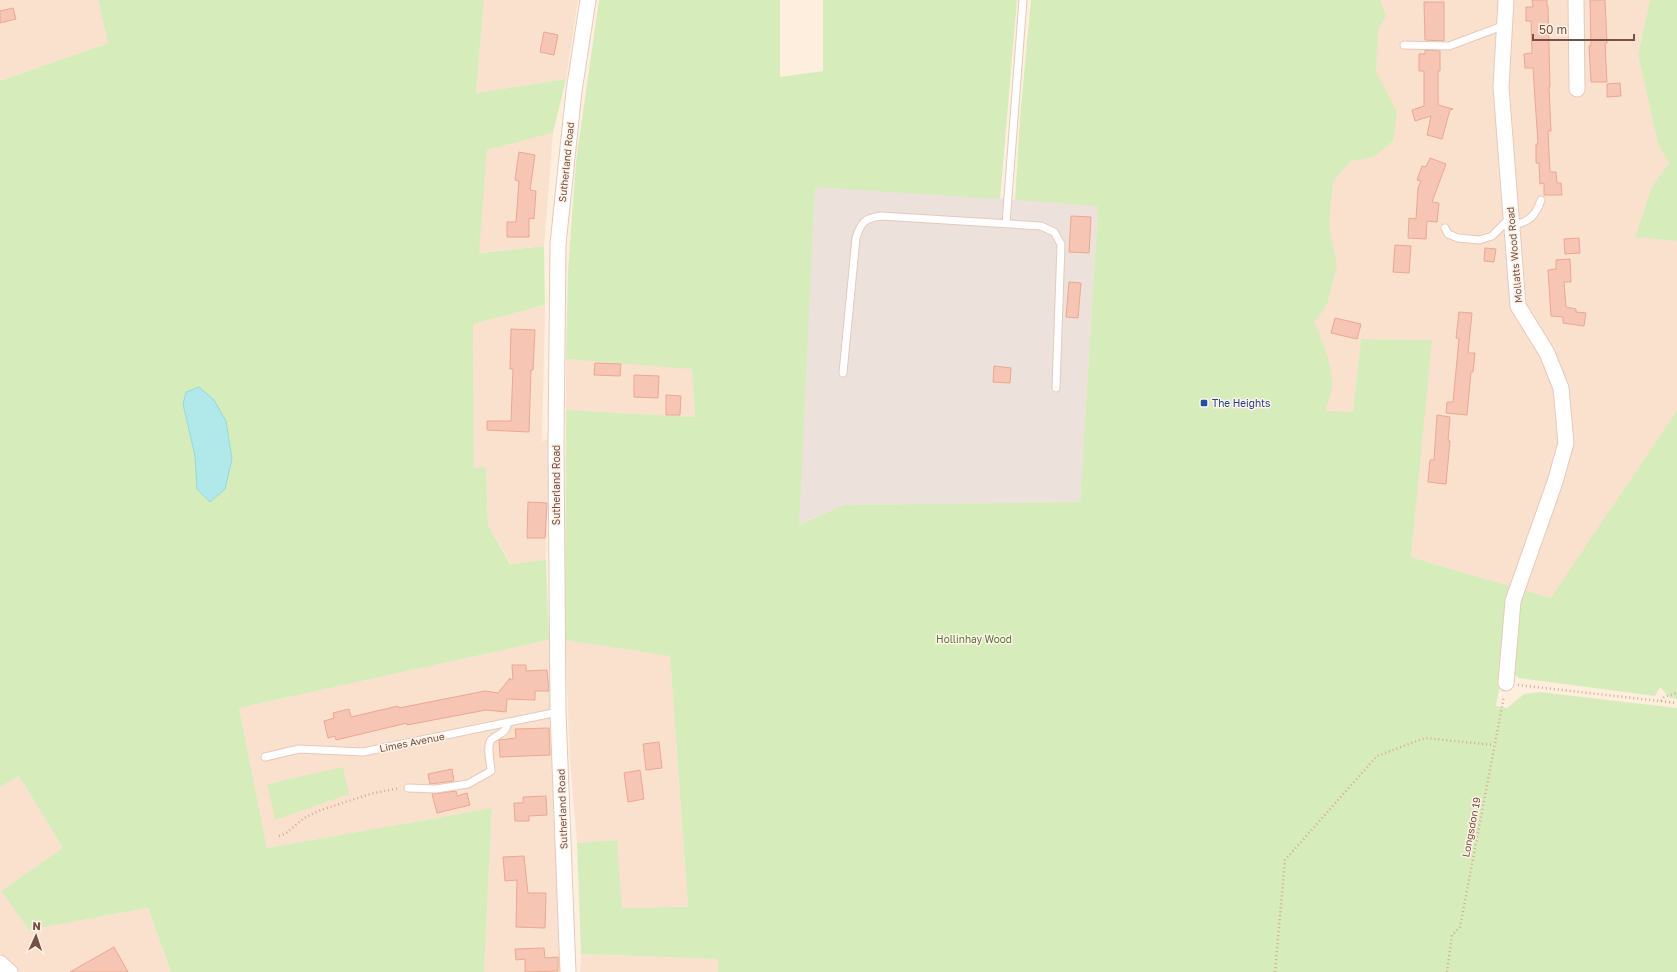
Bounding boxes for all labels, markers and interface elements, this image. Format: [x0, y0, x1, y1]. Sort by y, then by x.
scale bar [1533, 16, 1634, 42]
text: 50 m [1539, 22, 1567, 37]
street label: Sutherland Road [556, 121, 576, 203]
street label: Mollatts Wood Road [1504, 206, 1524, 304]
place label: The Heights [1212, 397, 1270, 409]
marker: The Heights [1199, 398, 1209, 408]
street label: Sutherland Road [550, 445, 562, 525]
park label: Hollinhay Wood [936, 633, 1012, 645]
street label: Limes Avenue [378, 730, 446, 754]
street label: Sutherland Road [555, 769, 569, 849]
street label: Longsdon 19 [1459, 796, 1483, 858]
north arrow [16, 916, 56, 956]
text: N [32, 919, 41, 932]

